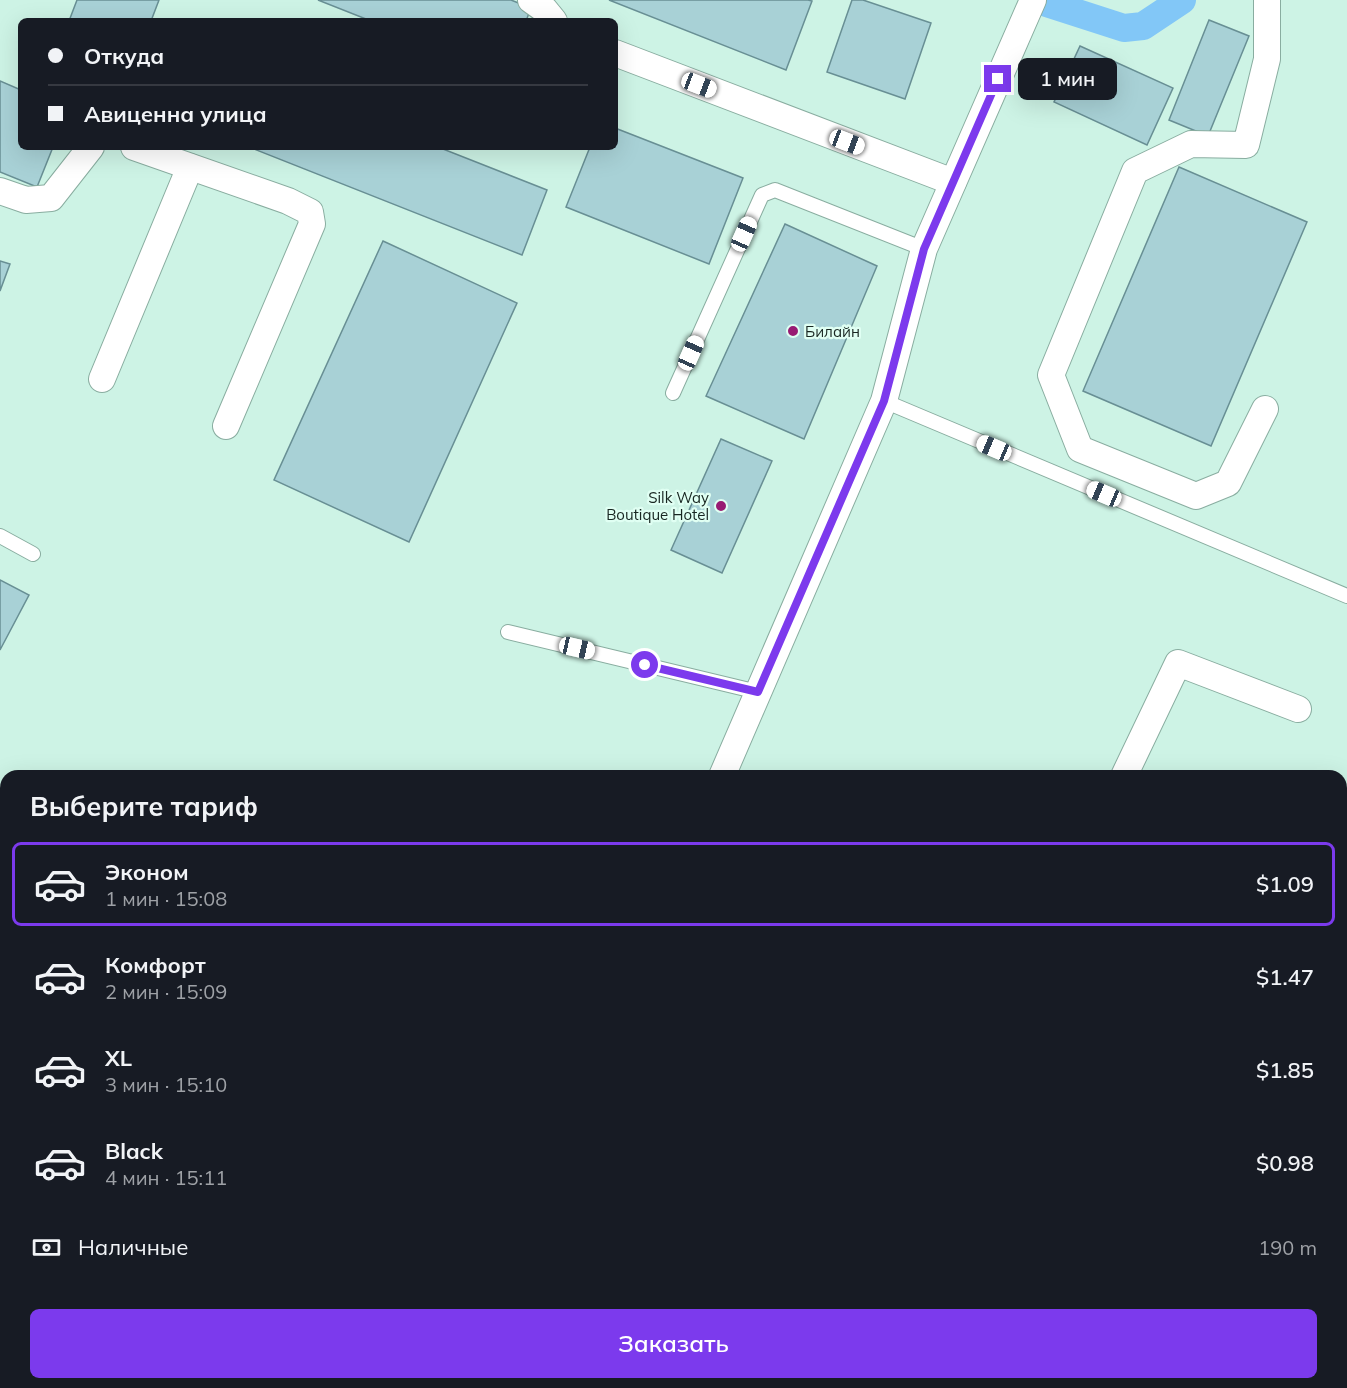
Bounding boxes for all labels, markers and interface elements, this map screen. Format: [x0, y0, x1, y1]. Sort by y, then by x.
text: Откуда [84, 42, 164, 70]
callout: 1 мин [1019, 58, 1118, 100]
route end [984, 65, 1011, 92]
text: 1 мин [1040, 66, 1095, 91]
car [679, 70, 719, 100]
text: Авиценна улица [84, 100, 267, 128]
car [827, 127, 867, 157]
car [728, 214, 760, 254]
place label: Билайн [805, 322, 860, 341]
marker: Билайн [786, 324, 800, 338]
car [675, 333, 707, 373]
car [974, 433, 1014, 463]
car [1084, 479, 1124, 509]
place label: Silk Way Boutique Hotel [606, 488, 709, 524]
marker: Silk Way Boutique Hotel [714, 499, 728, 513]
car [557, 635, 597, 661]
route start [631, 651, 658, 678]
text: Выберите тариф [30, 789, 258, 823]
icon: car [33, 857, 87, 911]
text: Эконом [105, 858, 189, 886]
text: $1.09 [1256, 870, 1314, 898]
text: 1 мин · 15:08 [105, 886, 227, 911]
icon: car [33, 950, 87, 1004]
text: Комфорт [105, 951, 206, 979]
text: $1.47 [1256, 963, 1314, 991]
text: 2 мин · 15:09 [105, 979, 227, 1004]
icon: car [33, 1043, 87, 1097]
text: XL [105, 1044, 132, 1072]
text: $1.85 [1256, 1056, 1314, 1084]
text: 3 мин · 15:10 [105, 1072, 227, 1097]
icon: car [33, 1136, 87, 1190]
text: Black [105, 1137, 163, 1165]
text: $0.98 [1256, 1149, 1314, 1177]
text: 4 мин · 15:11 [105, 1165, 227, 1190]
icon: cash [30, 1231, 63, 1264]
text: Наличные [78, 1233, 188, 1261]
text: 190 m [1258, 1235, 1317, 1260]
button: Заказать [30, 1309, 1317, 1378]

